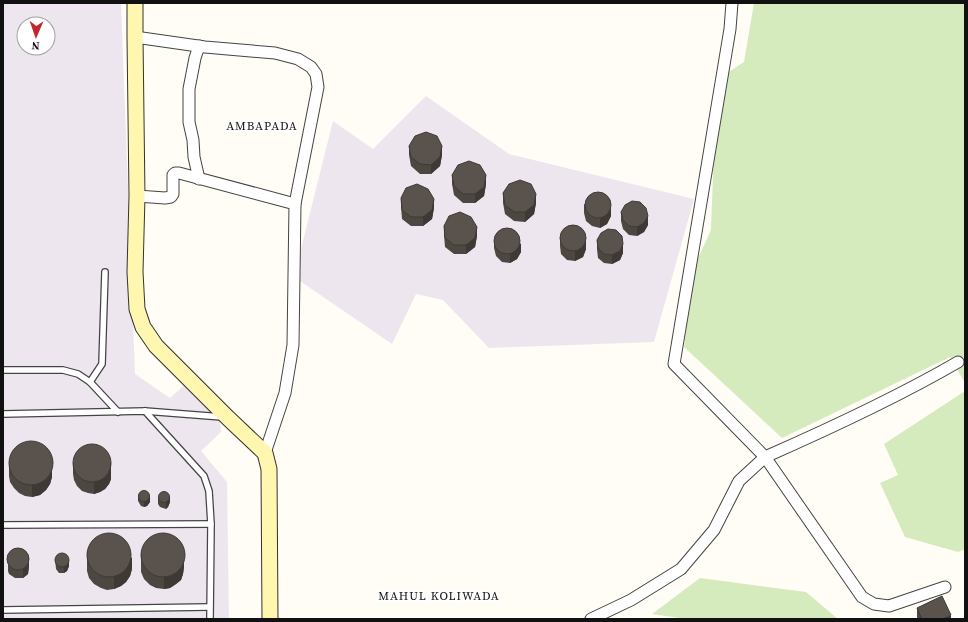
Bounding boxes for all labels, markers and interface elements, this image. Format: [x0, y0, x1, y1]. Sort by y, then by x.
north arrow [16, 16, 56, 56]
text: N [31, 38, 40, 53]
district label: AMBAPADA [226, 118, 298, 134]
district label: MAHUL KOLIWADA [378, 588, 500, 604]

